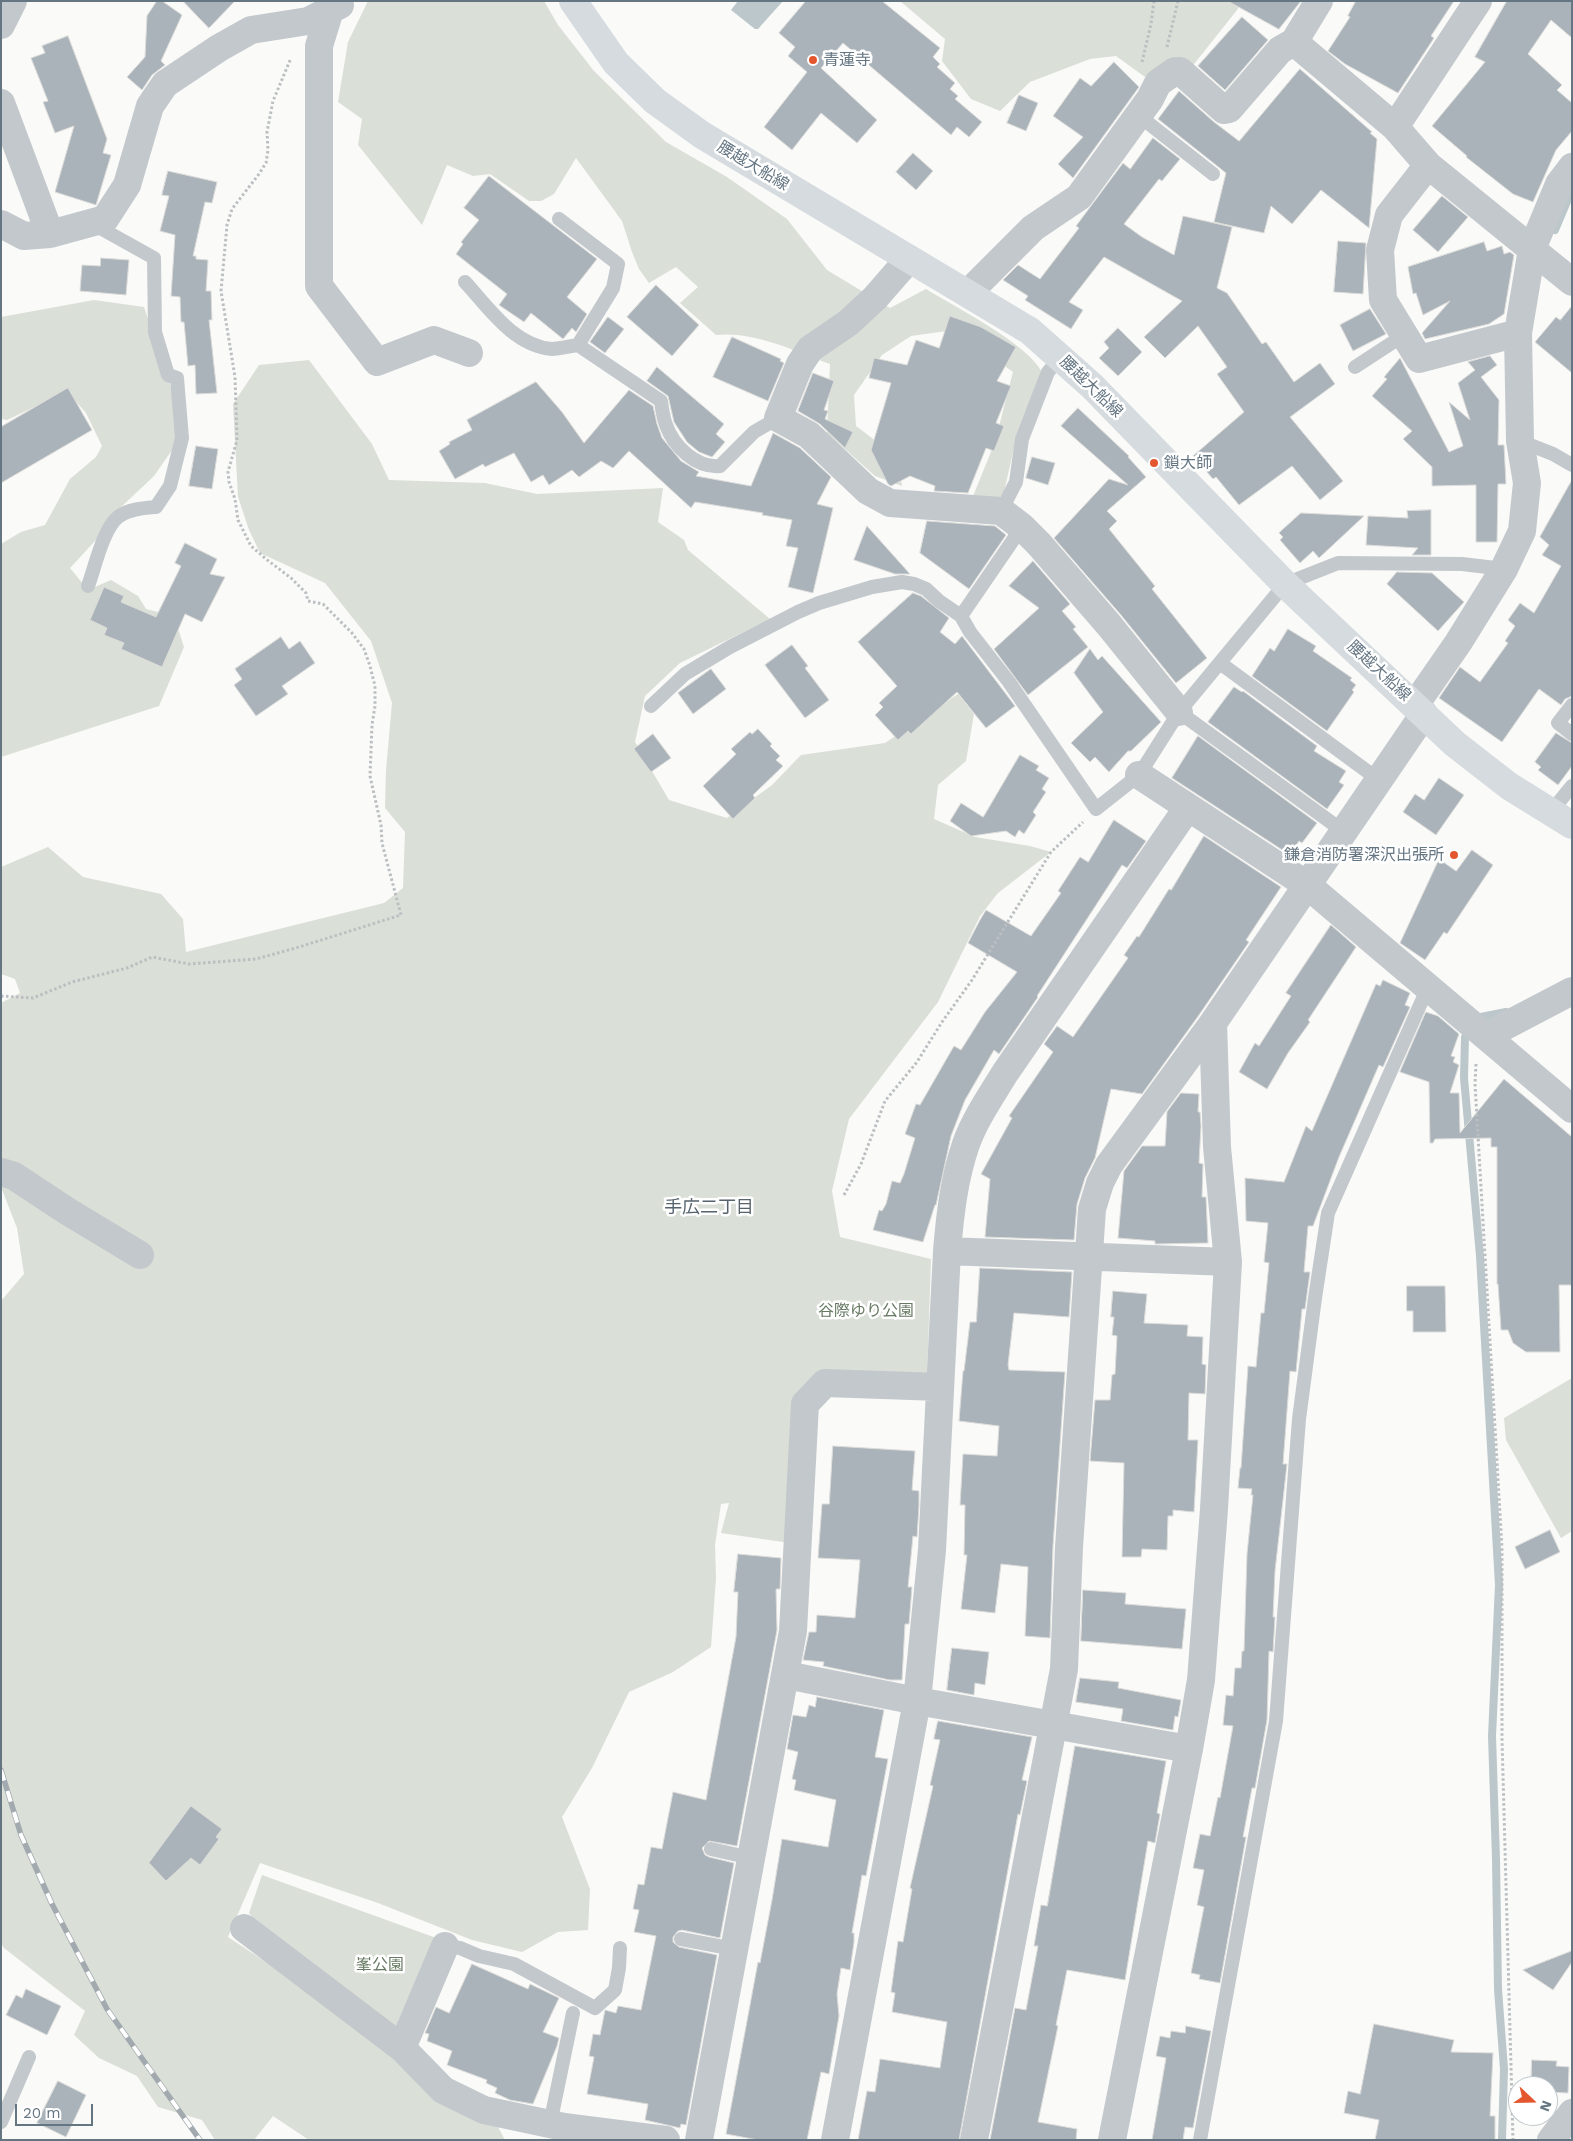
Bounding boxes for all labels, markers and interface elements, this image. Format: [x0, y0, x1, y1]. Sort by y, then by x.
place label: 青蓮寺 [823, 50, 871, 70]
marker: 青蓮寺 [807, 54, 819, 66]
street label: 腰越大船線 [714, 137, 792, 195]
street label: 腰越大船線 [1056, 352, 1126, 422]
place label: 鎖大師 [1164, 453, 1212, 473]
marker: 鎖大師 [1148, 457, 1160, 469]
street label: 腰越大船線 [1343, 637, 1415, 705]
place label: 鎌倉消防署深沢出張所 [1284, 845, 1444, 865]
marker: 鎌倉消防署深沢出張所 [1448, 849, 1460, 861]
district label: 手広二丁目 [664, 1197, 754, 1219]
park label: 谷際ゆり公園 [818, 1301, 914, 1321]
park label: 峯公園 [356, 1955, 404, 1975]
north arrow [1508, 2076, 1558, 2126]
scale bar [18, 2094, 95, 2126]
text: N [1537, 2098, 1555, 2114]
text: 20 m [23, 2104, 61, 2122]

